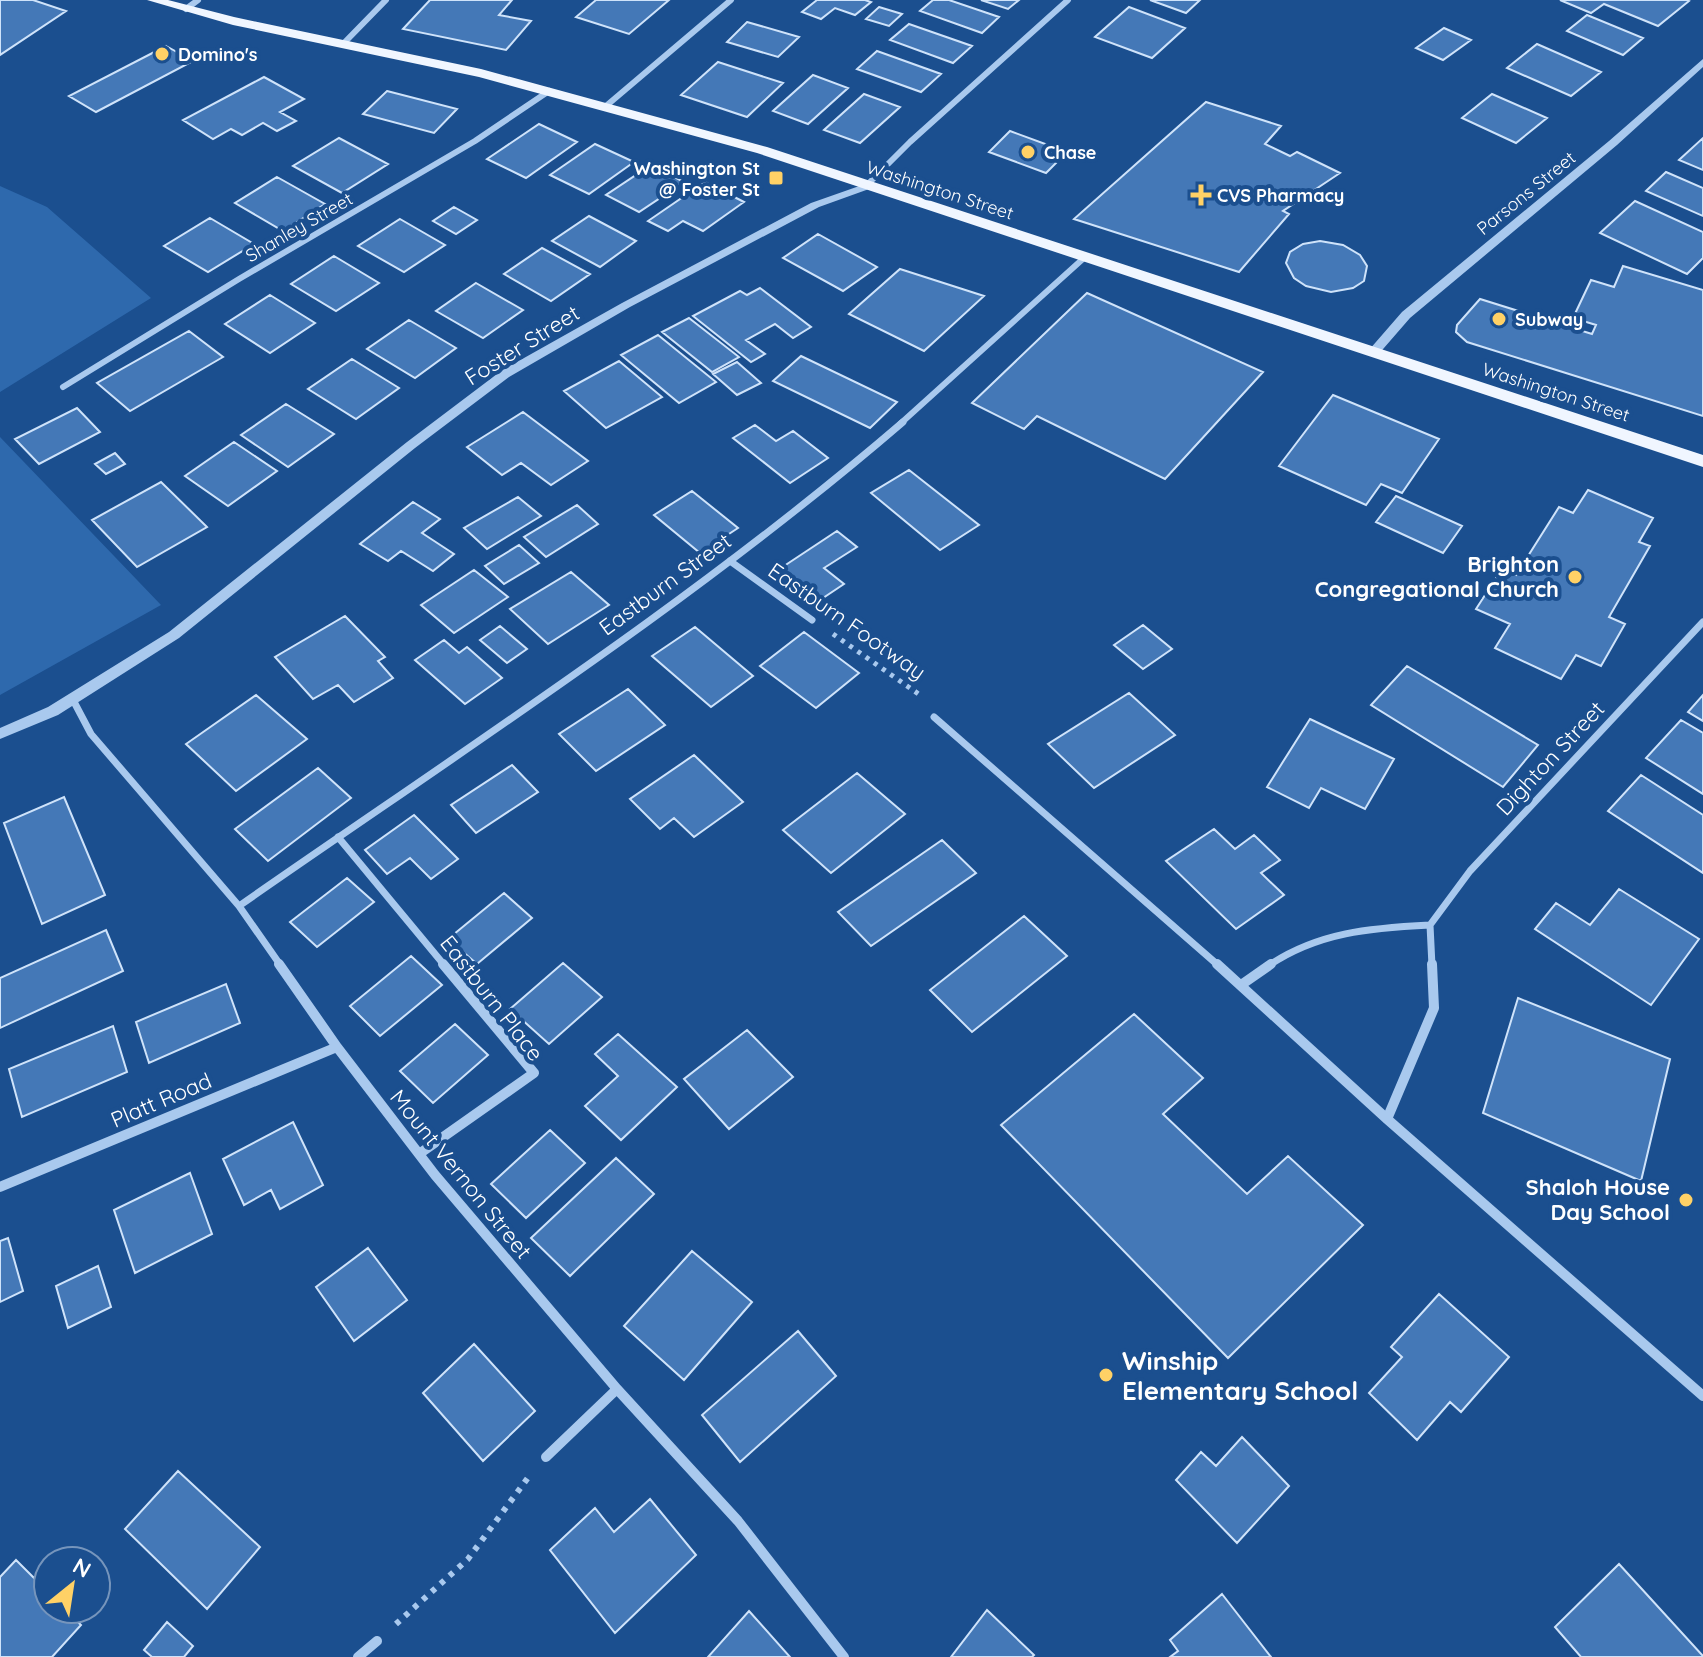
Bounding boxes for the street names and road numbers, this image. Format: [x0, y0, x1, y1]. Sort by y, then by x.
street label: Parsons Street [1472, 146, 1580, 240]
street label: Washington Street [863, 155, 1017, 225]
street label: Shanley Street [241, 187, 357, 267]
street label: Foster Street [459, 299, 585, 391]
street label: Washington Street [1479, 357, 1633, 427]
street label: Eastburn Street [593, 527, 737, 641]
street label: Eastburn Footway [763, 556, 931, 686]
street label: Dighton Street [1490, 695, 1610, 821]
street label: Eastburn Place [434, 929, 550, 1067]
street label: Platt Road [106, 1066, 216, 1134]
street label: Mount Vernon Street [384, 1084, 538, 1264]

